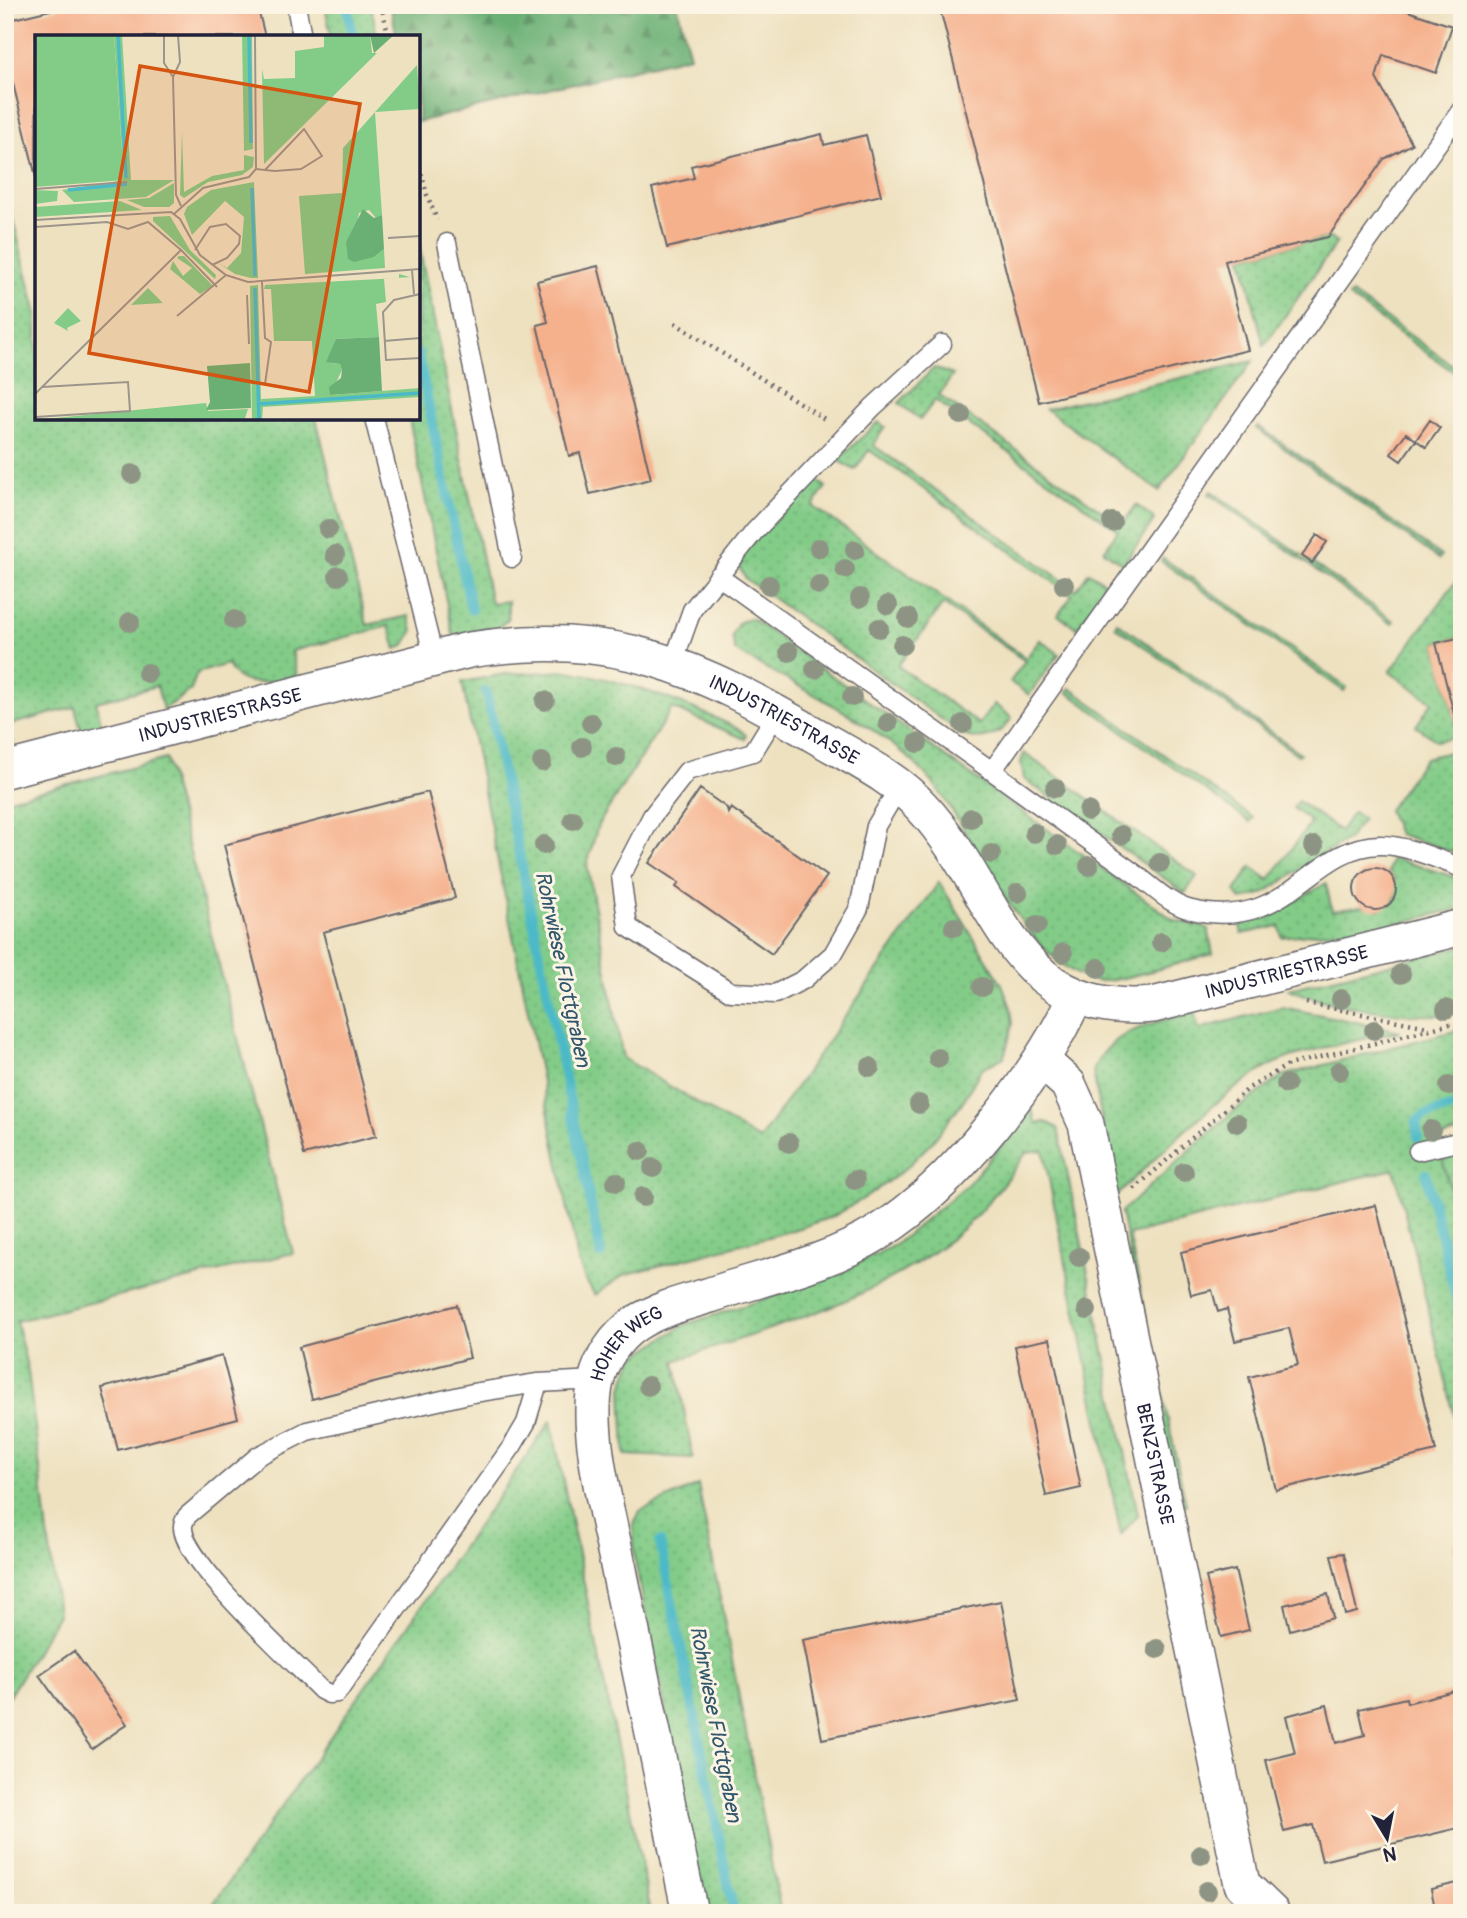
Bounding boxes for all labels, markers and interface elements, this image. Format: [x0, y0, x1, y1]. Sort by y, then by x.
inset map [35, 35, 420, 420]
street label: INDUSTRIESTRASSE [705, 670, 863, 771]
street label: INDUSTRIESTRASSE [136, 683, 304, 748]
water label: Rohrwiese Flottgraben [529, 869, 597, 1070]
street label: INDUSTRIESTRASSE [1202, 940, 1371, 1004]
street label: HOHER WEG [585, 1300, 666, 1385]
street label: BENZSTRASSE [1131, 1401, 1179, 1527]
water label: Rohrwiese Flottgraben [683, 1624, 748, 1825]
north arrow [1352, 1802, 1422, 1872]
text: N [1381, 1841, 1398, 1867]

